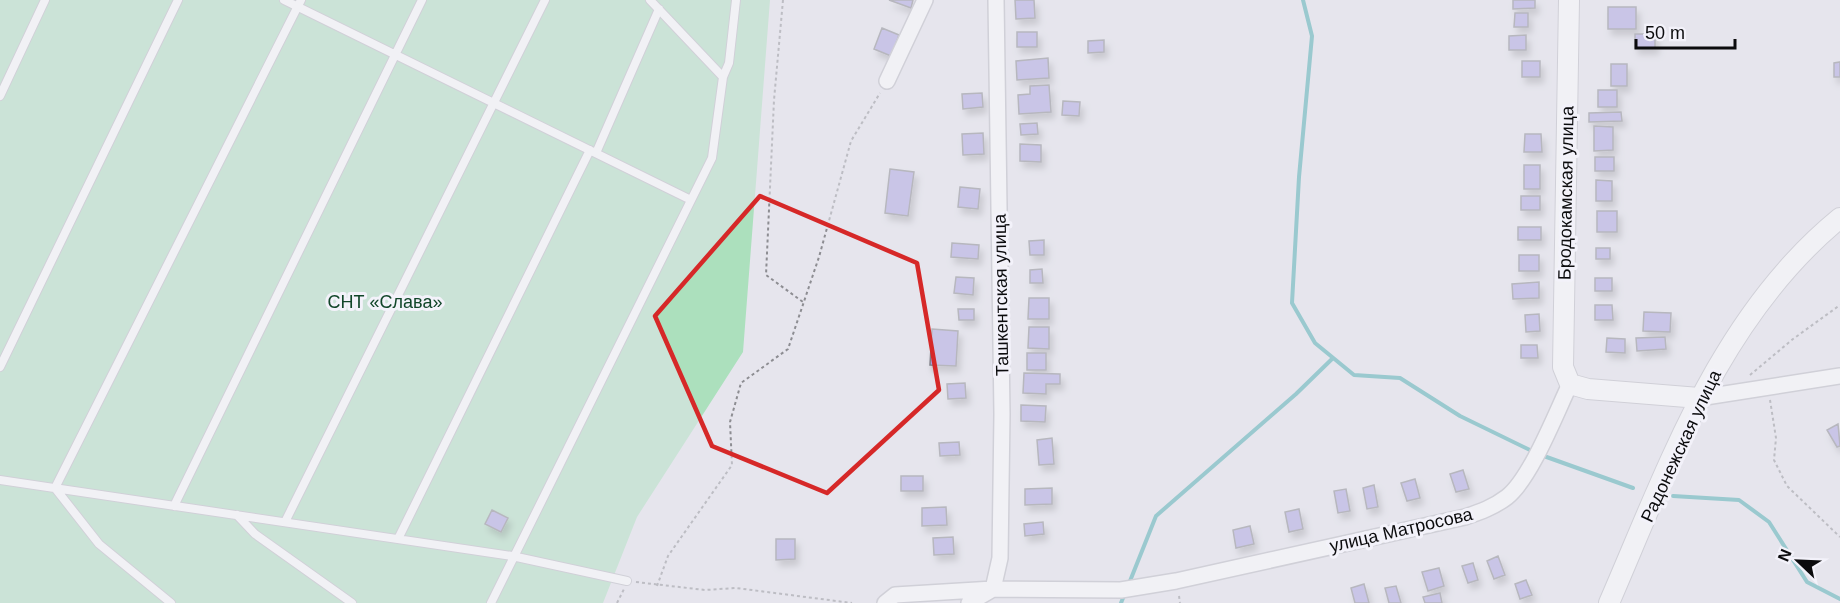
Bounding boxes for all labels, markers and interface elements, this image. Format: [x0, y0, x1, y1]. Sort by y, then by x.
scale bar [1636, 12, 1735, 50]
text: 50 m [1645, 23, 1685, 43]
street label: Бродокамская улица [1554, 105, 1578, 280]
street label: Ташкентская улица [990, 213, 1012, 376]
park label: СНТ «Слава» [328, 292, 442, 312]
street label: Радонежская улица [1637, 366, 1725, 525]
street label: улица Матросова [1328, 504, 1475, 556]
north arrow [1768, 531, 1828, 591]
text: N [1775, 547, 1795, 564]

